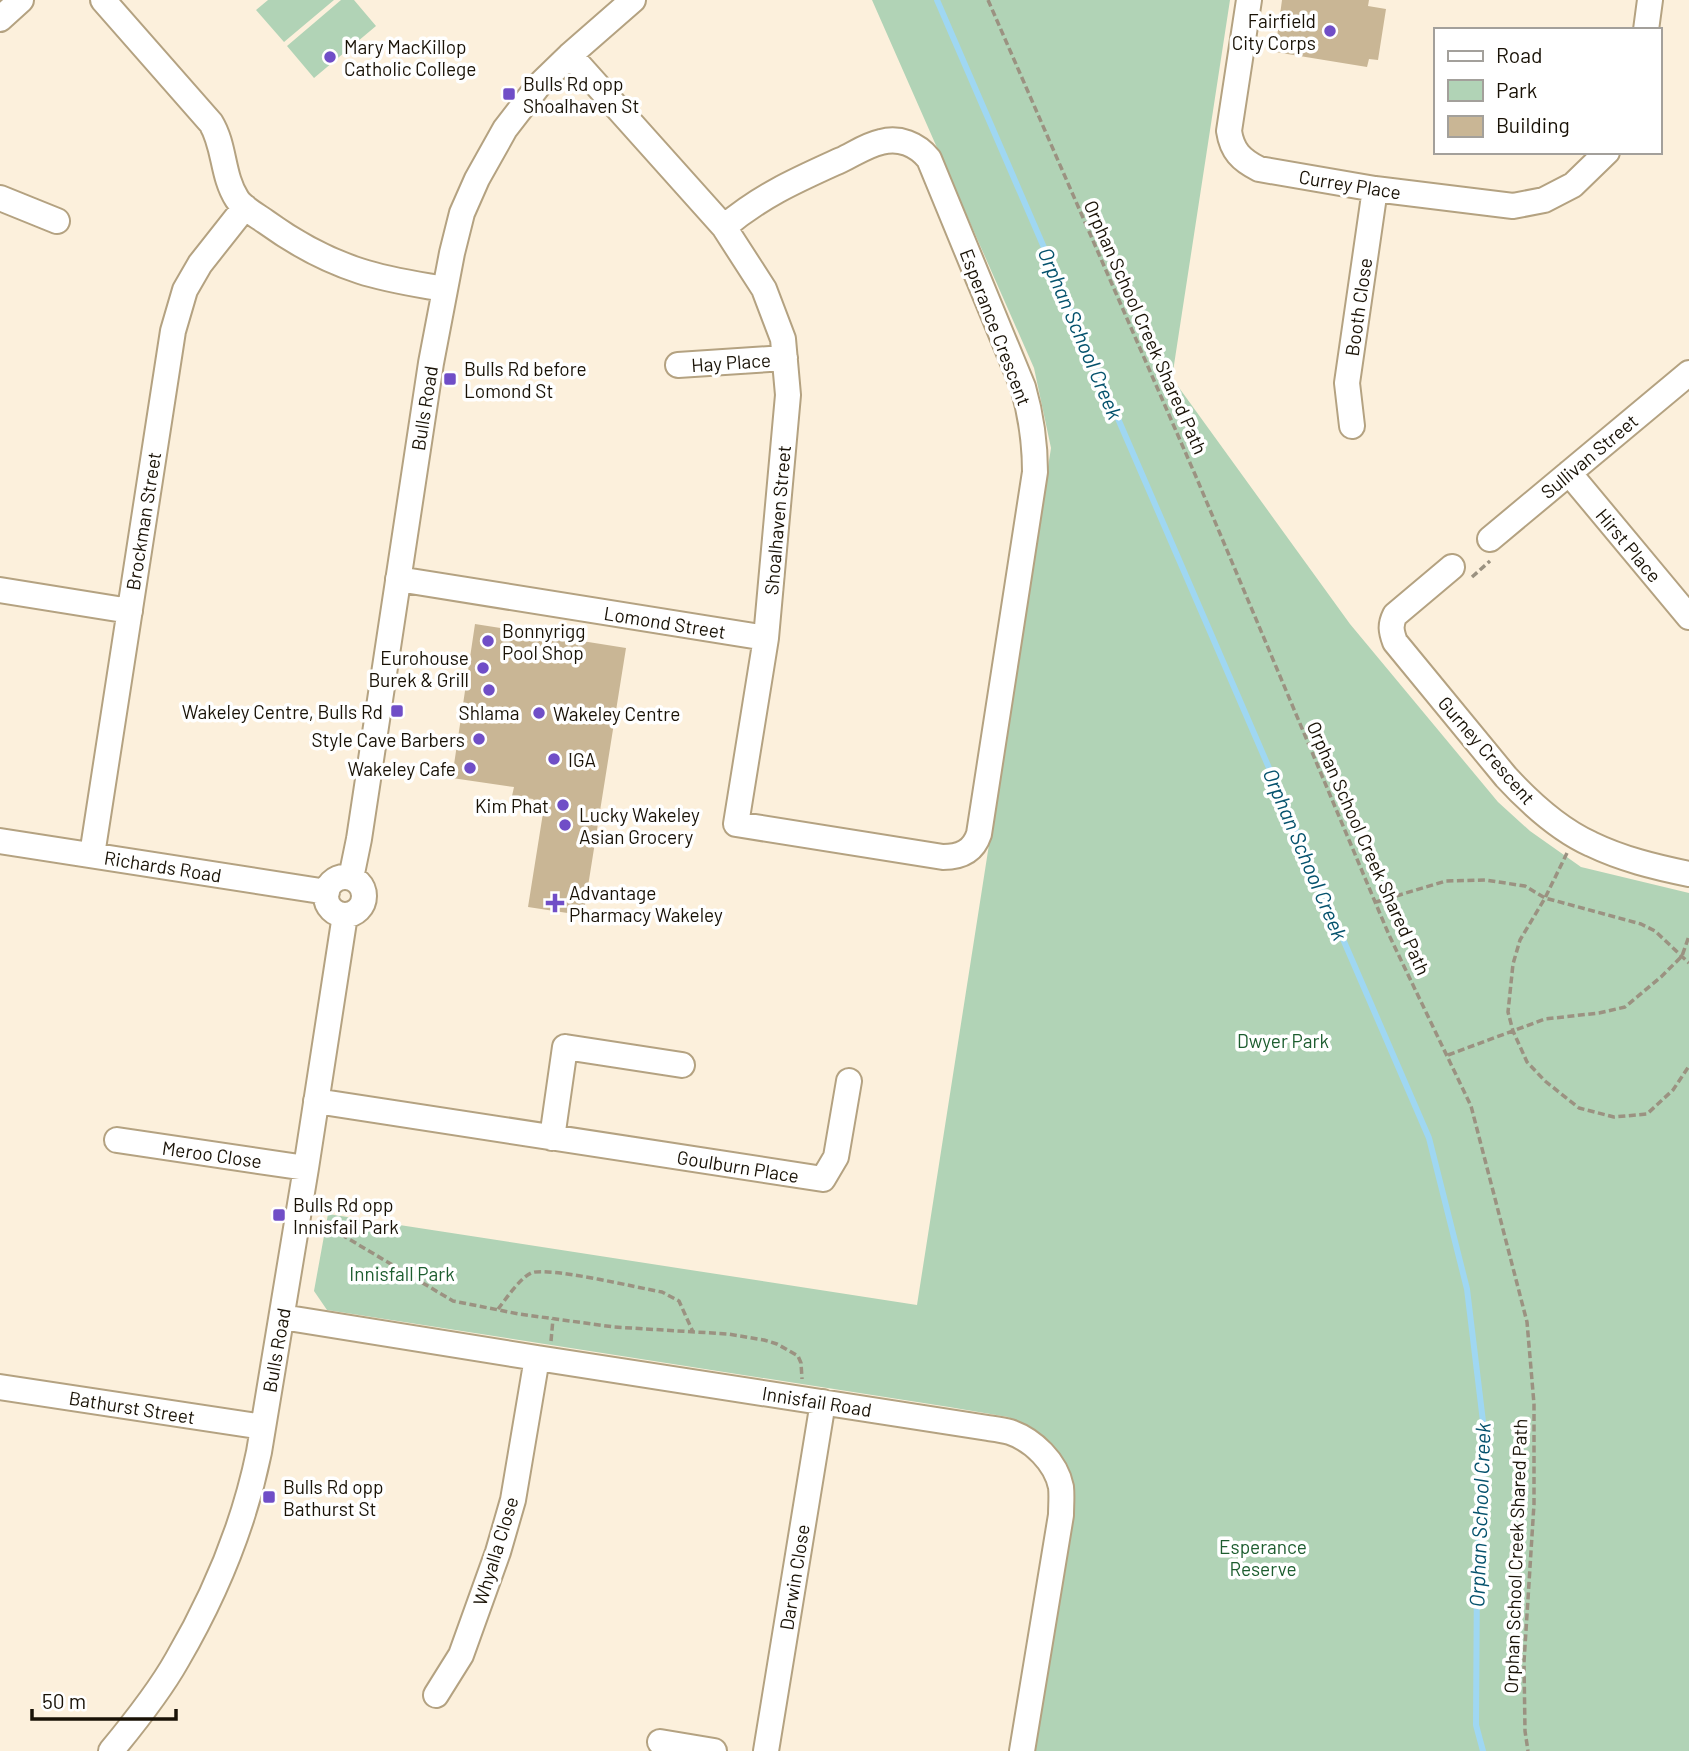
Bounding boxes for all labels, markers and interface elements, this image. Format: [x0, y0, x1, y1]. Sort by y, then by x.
place label: Fairfield City Corps [1232, 9, 1316, 54]
marker: Fairfield City Corps [1322, 23, 1338, 39]
legend [1434, 28, 1661, 154]
place label: Mary MacKillop Catholic College [344, 35, 476, 80]
text: Road [1496, 42, 1542, 67]
marker: Mary MacKillop Catholic College [322, 49, 338, 65]
place label: Bulls Rd opp Shoalhaven St [523, 72, 639, 117]
text: Park [1496, 77, 1537, 102]
marker: Bulls Rd opp Shoalhaven St [501, 86, 517, 102]
text: Building [1496, 112, 1570, 137]
street label: Currey Place [1297, 165, 1403, 203]
street label: Orphan School Creek Shared Path [1080, 197, 1212, 457]
water label: Orphan School Creek [1033, 243, 1129, 423]
street label: Esperance Crescent [955, 245, 1037, 409]
street label: Booth Close [1340, 256, 1376, 358]
street label: Hay Place [690, 348, 772, 376]
place label: Bulls Rd before Lomond St [464, 357, 587, 402]
street label: Bulls Road [406, 364, 442, 452]
marker: Bulls Rd before Lomond St [442, 371, 458, 387]
street label: Sullivan Street [1536, 409, 1642, 503]
street label: Shoalhaven Street [759, 444, 795, 596]
street label: Brockman Street [121, 450, 165, 592]
street label: Hirst Place [1592, 503, 1666, 587]
street label: Lomond Street [602, 601, 728, 643]
place label: Bonnyrigg Pool Shop [502, 619, 585, 664]
marker: Bonnyrigg Pool Shop [480, 633, 496, 649]
place label: Eurohouse Burek & Grill [368, 646, 469, 691]
marker: Eurohouse Burek & Grill [475, 660, 491, 676]
marker: Shlama [481, 682, 497, 698]
street label: Gurney Crescent [1434, 691, 1540, 809]
place label: Wakeley Centre, Bulls Rd [182, 700, 383, 723]
place label: Shlama [459, 701, 519, 724]
place label: Wakeley Centre [553, 702, 680, 725]
marker: Wakeley Centre, Bulls Rd [389, 703, 405, 719]
marker: Wakeley Centre [531, 705, 547, 721]
street label: Orphan School Creek Shared Path [1303, 718, 1435, 978]
place label: Style Cave Barbers [311, 728, 465, 751]
marker: Style Cave Barbers [471, 731, 487, 747]
place label: IGA [568, 748, 596, 771]
marker: IGA [546, 751, 562, 767]
place label: Wakeley Cafe [347, 757, 456, 780]
marker: Wakeley Cafe [462, 760, 478, 776]
water label: Orphan School Creek [1258, 764, 1354, 944]
place label: Kim Phat [475, 794, 549, 817]
marker: Kim Phat [555, 797, 571, 813]
place label: Lucky Wakeley Asian Grocery [579, 803, 700, 848]
marker: Lucky Wakeley Asian Grocery [557, 817, 573, 833]
street label: Richards Road [103, 845, 223, 887]
place label: Advantage Pharmacy Wakeley [569, 881, 723, 926]
marker: Advantage Pharmacy Wakeley [547, 895, 563, 911]
park label: Dwyer Park [1237, 1029, 1329, 1052]
street label: Meroo Close [161, 1136, 263, 1172]
street label: Goulburn Place [675, 1145, 801, 1187]
place label: Bulls Rd opp Innisfail Park [293, 1193, 399, 1238]
marker: Bulls Rd opp Innisfail Park [271, 1207, 287, 1223]
park label: Innisfall Park [349, 1262, 455, 1285]
street label: Bulls Road [257, 1306, 295, 1394]
street label: Innisfail Road [761, 1381, 873, 1421]
street label: Bathurst Street [67, 1386, 197, 1428]
street label: Orphan School Creek Shared Path [1499, 1418, 1531, 1694]
water label: Orphan School Creek [1463, 1422, 1495, 1608]
place label: Bulls Rd opp Bathurst St [283, 1475, 384, 1520]
marker: Bulls Rd opp Bathurst St [261, 1489, 277, 1505]
street label: Whyalla Close [468, 1494, 522, 1608]
street label: Darwin Close [774, 1522, 814, 1632]
park label: Esperance Reserve [1219, 1535, 1307, 1580]
scale bar [32, 1678, 175, 1722]
text: 50 m [42, 1688, 86, 1713]

